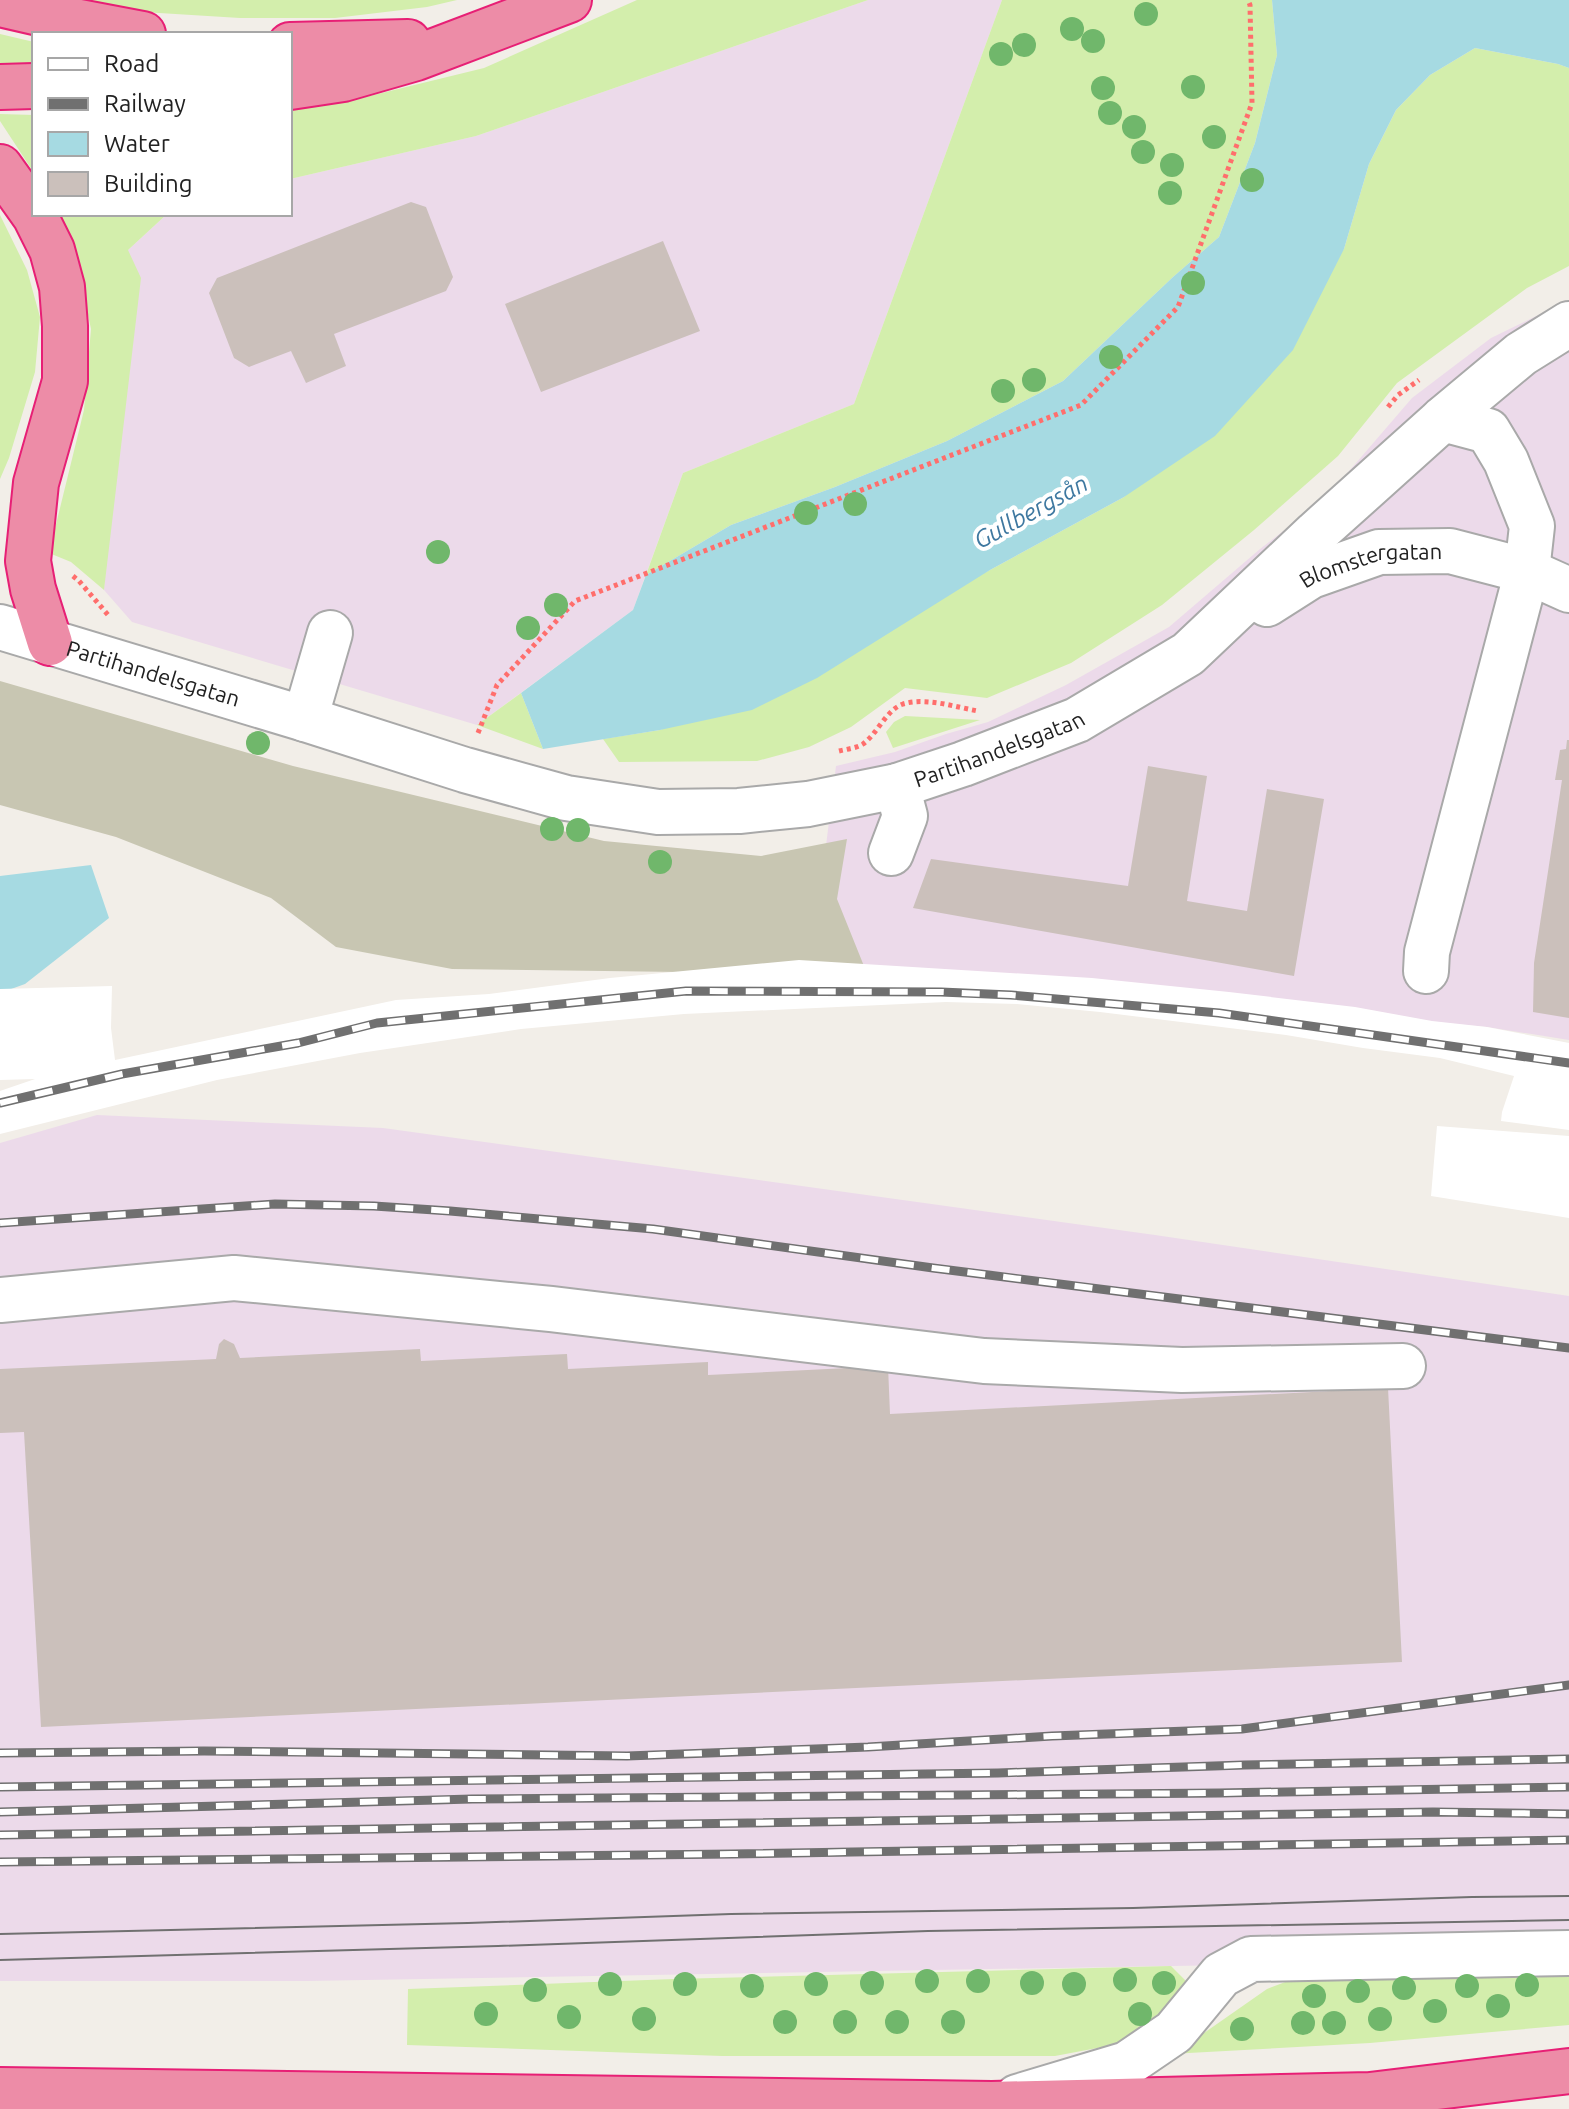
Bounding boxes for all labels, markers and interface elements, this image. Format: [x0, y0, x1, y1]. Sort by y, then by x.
legend [32, 32, 292, 216]
text: Road [104, 50, 159, 77]
text: Railway [104, 90, 186, 117]
text: Water [104, 130, 170, 157]
text: Building [104, 170, 192, 197]
water label: Gullbergsån [969, 469, 1092, 554]
street label: Blomstergatan [1294, 538, 1442, 592]
street label: Partihandelsgatan [64, 635, 243, 711]
street label: Partihandelsgatan [910, 705, 1089, 792]

